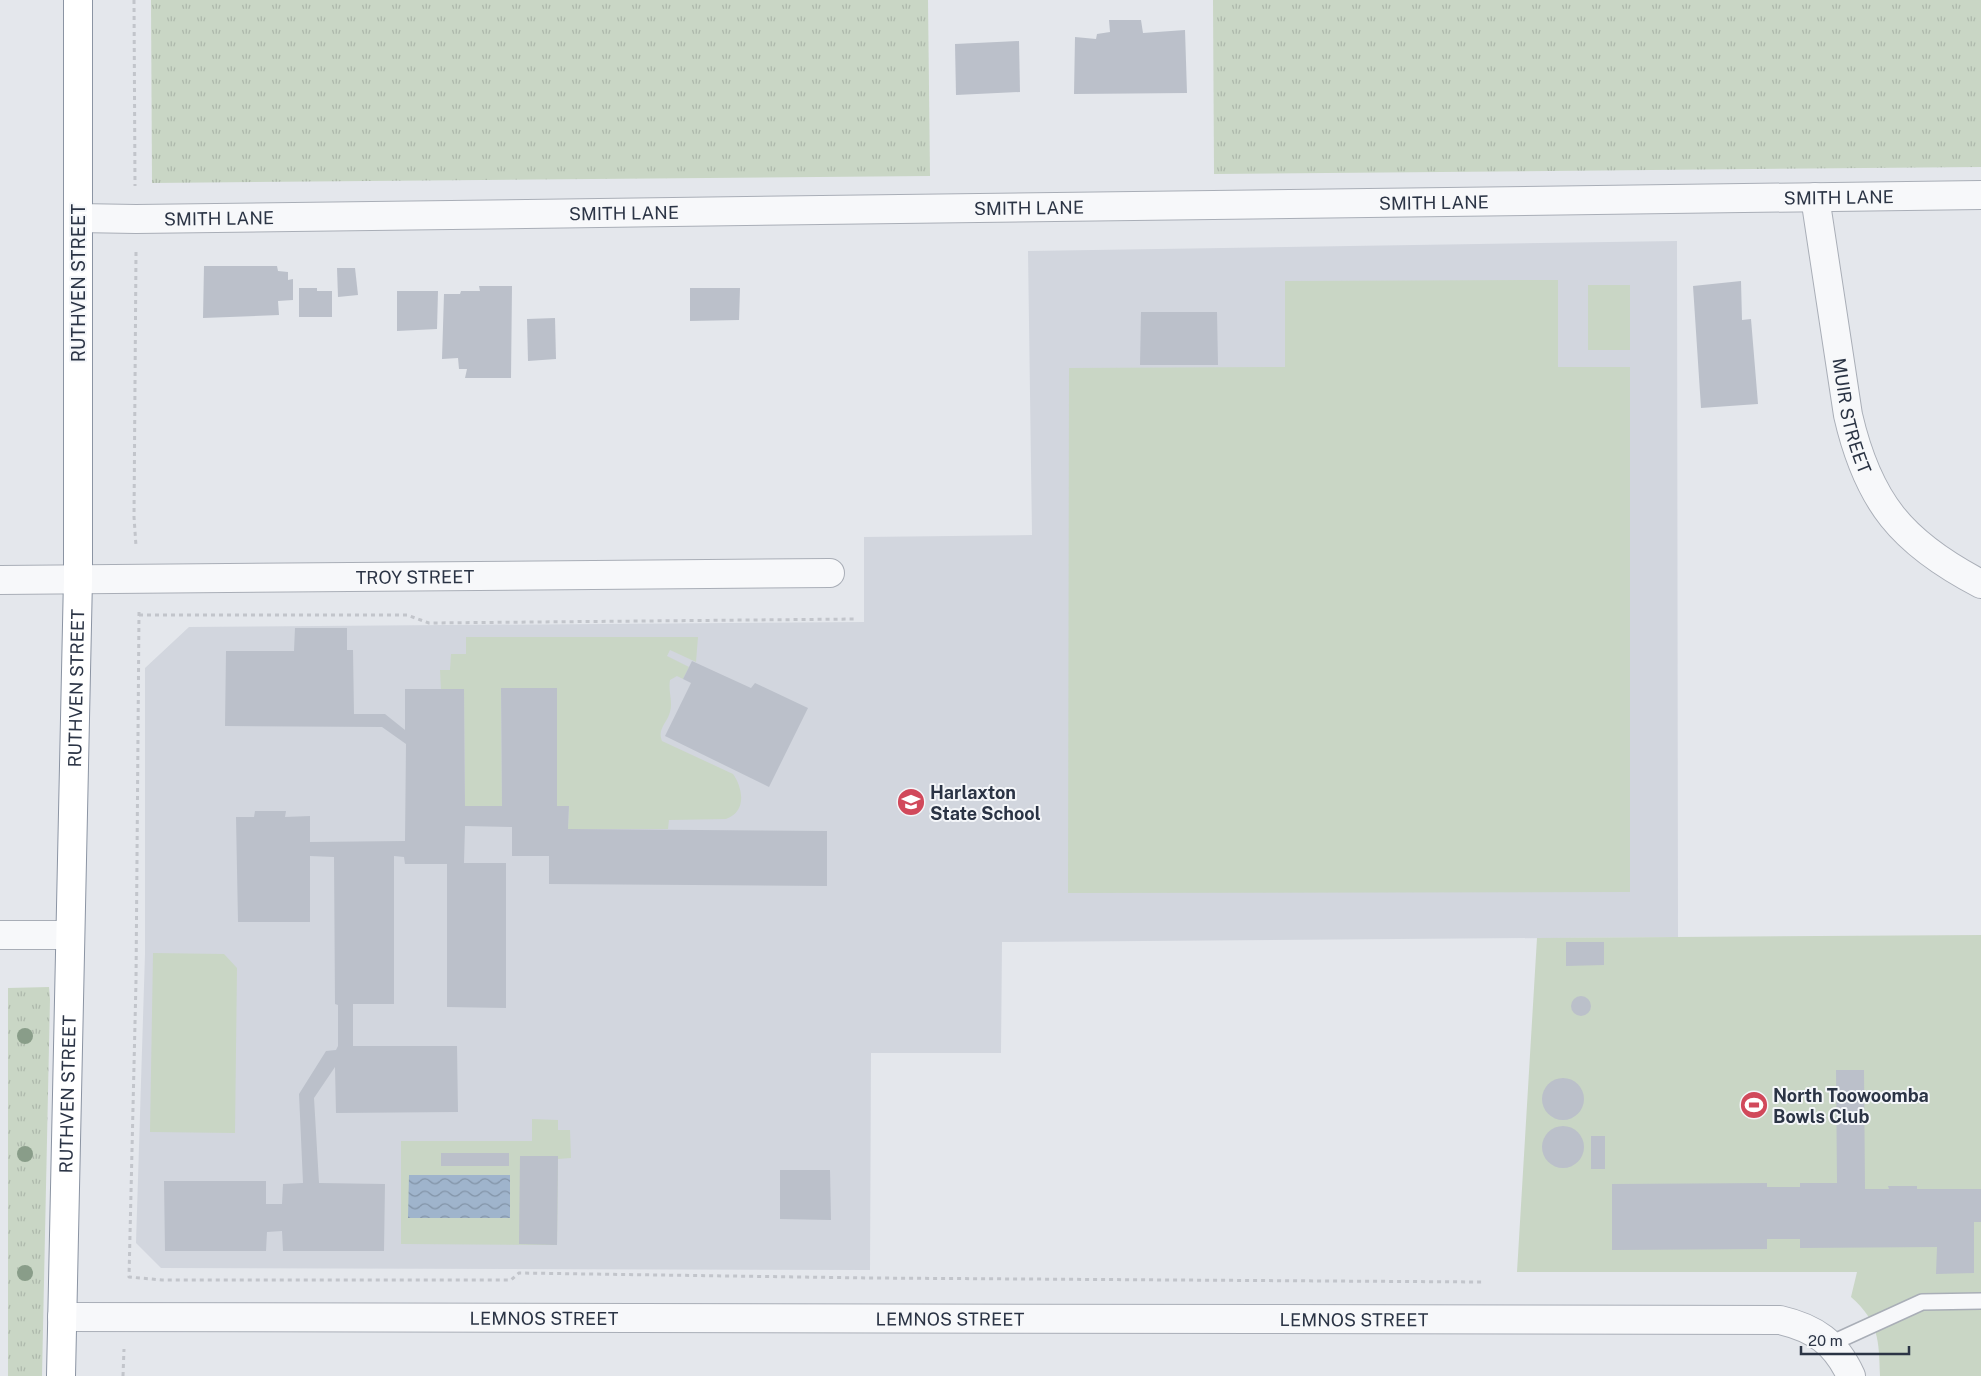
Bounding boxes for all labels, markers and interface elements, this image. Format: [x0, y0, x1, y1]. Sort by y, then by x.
street label: SMITH LANE [1784, 186, 1894, 208]
street label: SMITH LANE [1379, 191, 1489, 213]
street label: SMITH LANE [974, 196, 1084, 219]
street label: SMITH LANE [569, 201, 679, 224]
street label: RUTHVEN STREET [68, 204, 89, 362]
street label: SMITH LANE [164, 207, 274, 229]
street label: MUIR STREET [1829, 356, 1876, 477]
street label: TROY STREET [356, 565, 475, 588]
street label: RUTHVEN STREET [63, 608, 88, 768]
place label: Harlaxton State School [930, 782, 1041, 824]
school or university icon: Harlaxton State School [896, 787, 926, 817]
street label: RUTHVEN STREET [55, 1014, 79, 1173]
place label: North Toowoomba Bowls Club [1773, 1085, 1929, 1127]
sports icon: North Toowoomba Bowls Club [1739, 1090, 1769, 1120]
street label: LEMNOS STREET [470, 1307, 619, 1328]
street label: LEMNOS STREET [876, 1308, 1025, 1329]
street label: LEMNOS STREET [1280, 1309, 1429, 1330]
scale bar [1801, 1324, 1908, 1356]
text: 20 m [1808, 1332, 1843, 1349]

